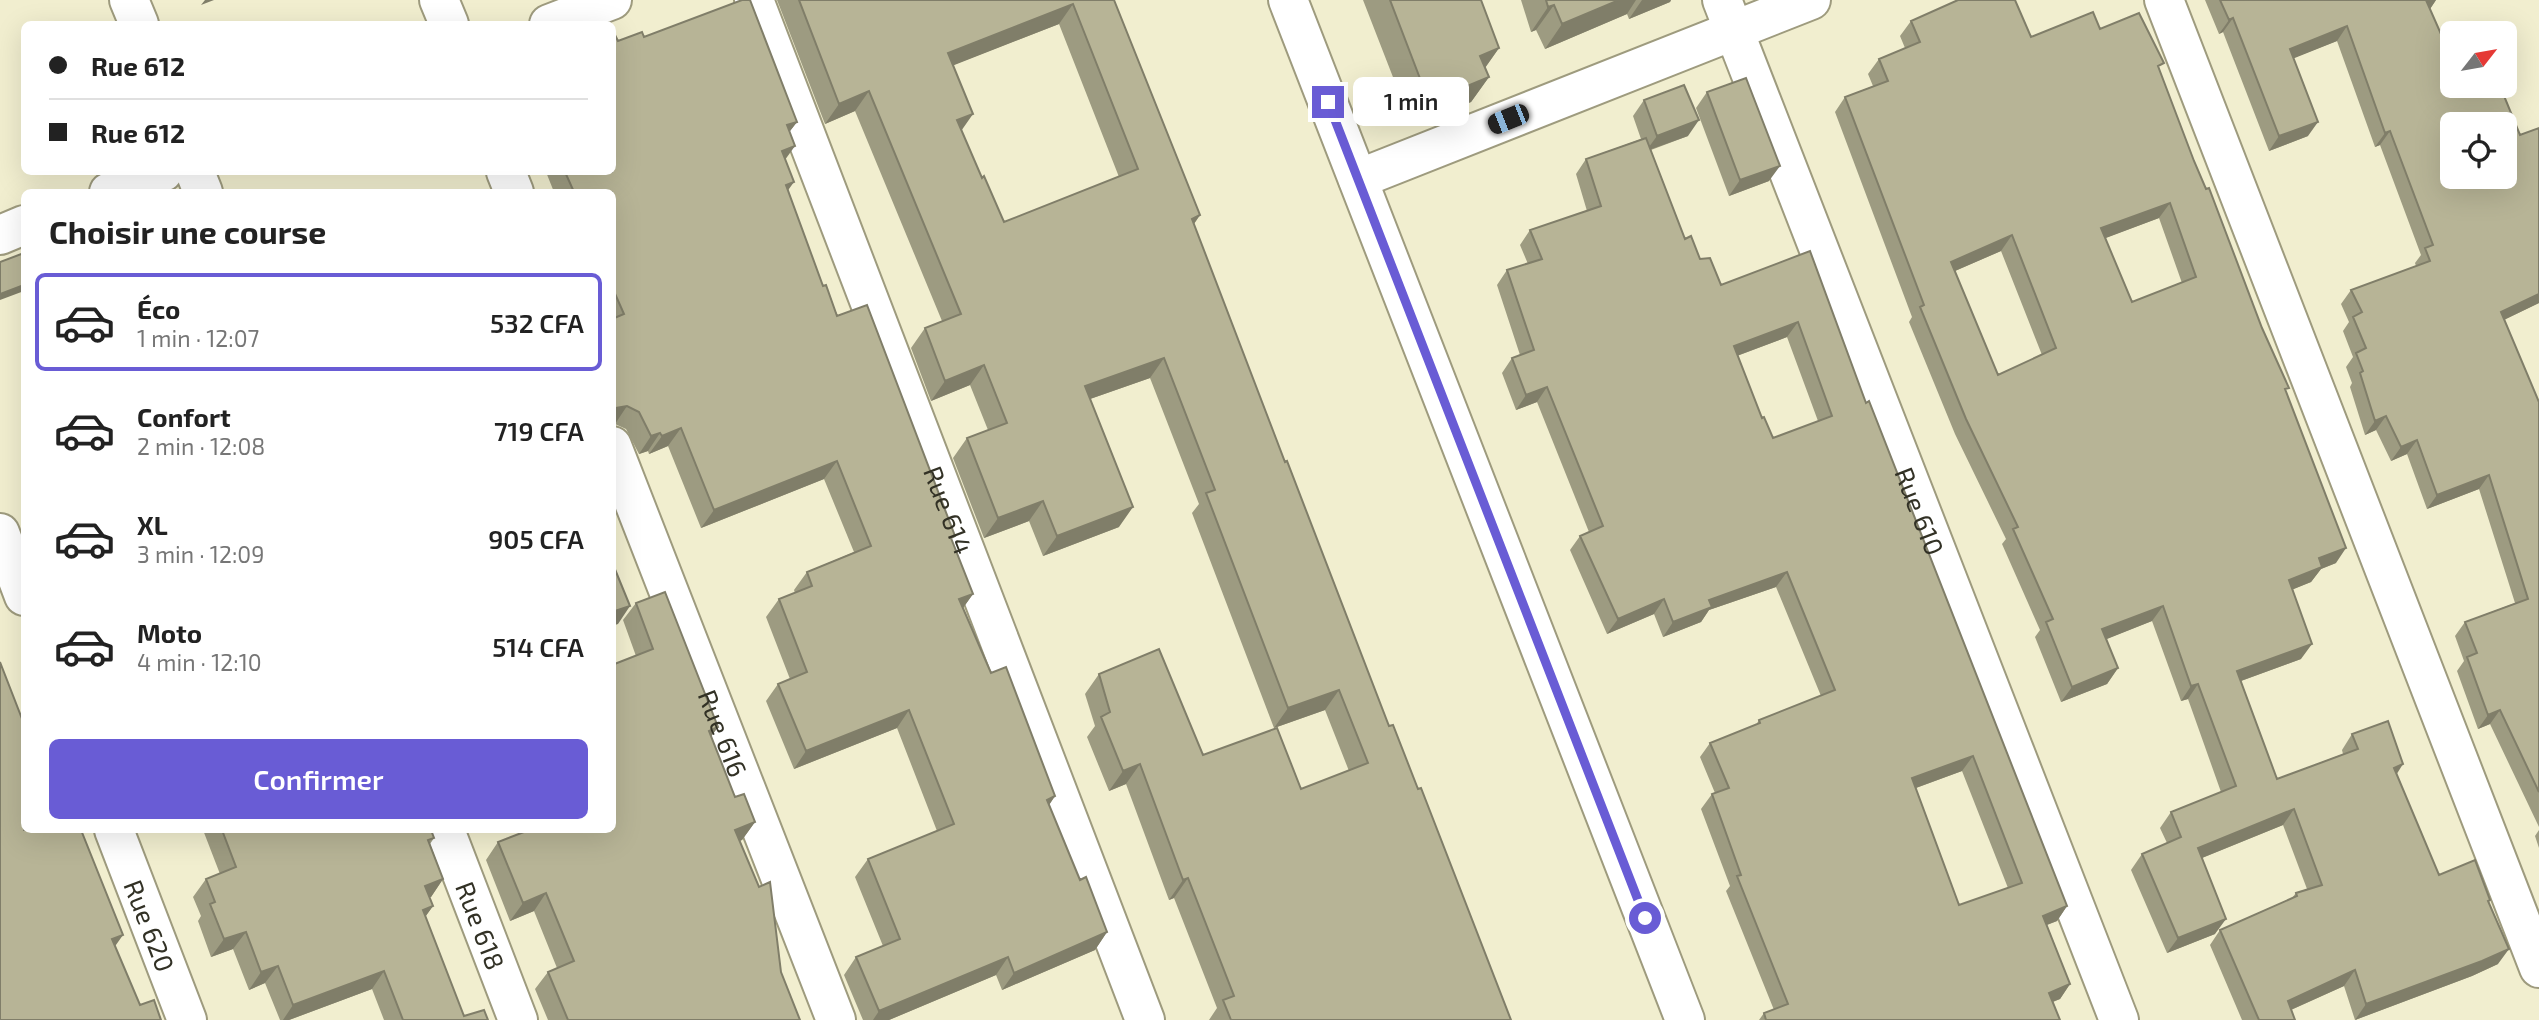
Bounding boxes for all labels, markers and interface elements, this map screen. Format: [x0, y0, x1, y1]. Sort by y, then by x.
north arrow [2440, 21, 2516, 98]
map controls [2440, 21, 2517, 189]
text: Rue 612 [91, 50, 185, 81]
callout: 1 min [1352, 78, 1468, 126]
route end [1312, 86, 1344, 118]
text: 1 min [1384, 87, 1438, 115]
car [1485, 101, 1532, 137]
button: locate [2440, 112, 2517, 189]
text: Rue 612 [91, 117, 185, 148]
text: Choisir une course [49, 212, 326, 250]
icon: car [53, 291, 116, 354]
text: Éco [137, 293, 180, 324]
text: 532 CFA [490, 307, 584, 338]
text: 1 min · 12:07 [137, 324, 259, 352]
icon: car [53, 399, 116, 462]
text: Confort [137, 401, 231, 432]
text: 719 CFA [494, 415, 584, 446]
text: 2 min · 12:08 [137, 432, 265, 460]
street label: Rue 614 [919, 461, 980, 558]
street label: Rue 610 [1890, 462, 1952, 559]
icon: car [53, 507, 116, 570]
text: XL [137, 509, 168, 540]
text: 905 CFA [488, 523, 584, 554]
text: 3 min · 12:09 [137, 540, 264, 568]
icon: car [53, 615, 116, 678]
text: Moto [137, 617, 202, 648]
text: 514 CFA [492, 631, 584, 662]
text: 4 min · 12:10 [137, 648, 262, 676]
street label: Rue 616 [693, 685, 755, 781]
button: Confirmer [49, 739, 588, 819]
street label: Rue 620 [119, 875, 182, 976]
street label: Rue 618 [451, 877, 512, 974]
route start [1629, 902, 1661, 934]

